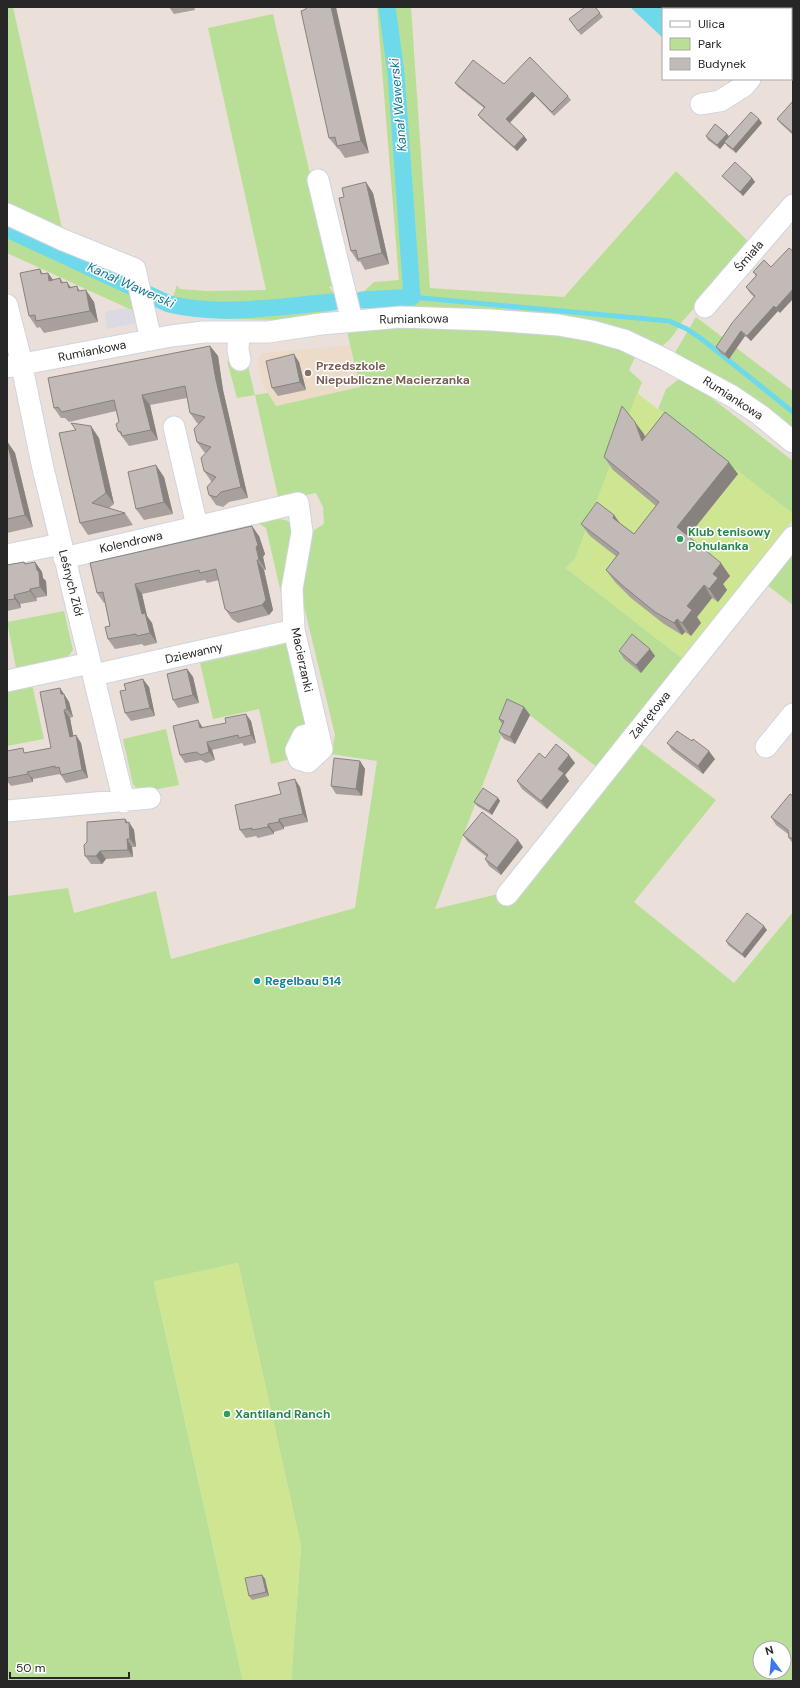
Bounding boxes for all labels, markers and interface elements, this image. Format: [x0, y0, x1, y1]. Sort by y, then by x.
legend [662, 8, 792, 80]
text: Ulica [698, 16, 725, 32]
text: Park [698, 36, 722, 52]
text: Budynek [698, 56, 746, 72]
water label: Kanał Wawerski [385, 57, 411, 152]
street label: Śmiała [731, 237, 767, 275]
water label: Kanał Wawerski [85, 258, 178, 312]
street label: Rumiankowa [379, 310, 449, 328]
street label: Rumiankowa [57, 337, 127, 365]
place label: Przedszkole Niepubliczne Macierzanka [316, 358, 470, 388]
marker: Przedszkole Niepubliczne Macierzanka [303, 368, 313, 378]
street label: Rumiankowa [700, 373, 766, 423]
place label: Klub tenisowy Pohulanka [688, 524, 771, 554]
street label: Kolendrowa [98, 527, 164, 557]
marker: Klub tenisowy Pohulanka [675, 534, 685, 544]
street label: Leśnych Ziół [55, 548, 87, 618]
street label: Macierzanki [287, 626, 317, 694]
street label: Dziewanny [163, 639, 225, 667]
street label: Zakrętowa [626, 688, 674, 742]
place label: Regelbau 514 [265, 973, 342, 989]
marker: Regelbau 514 [252, 976, 262, 986]
place label: Xantiland Ranch [235, 1406, 330, 1422]
marker: Xantiland Ranch [222, 1409, 232, 1419]
north arrow [752, 1640, 792, 1680]
text: N [763, 1643, 775, 1658]
scale bar [10, 1654, 129, 1680]
text: 50 m [16, 1660, 45, 1676]

